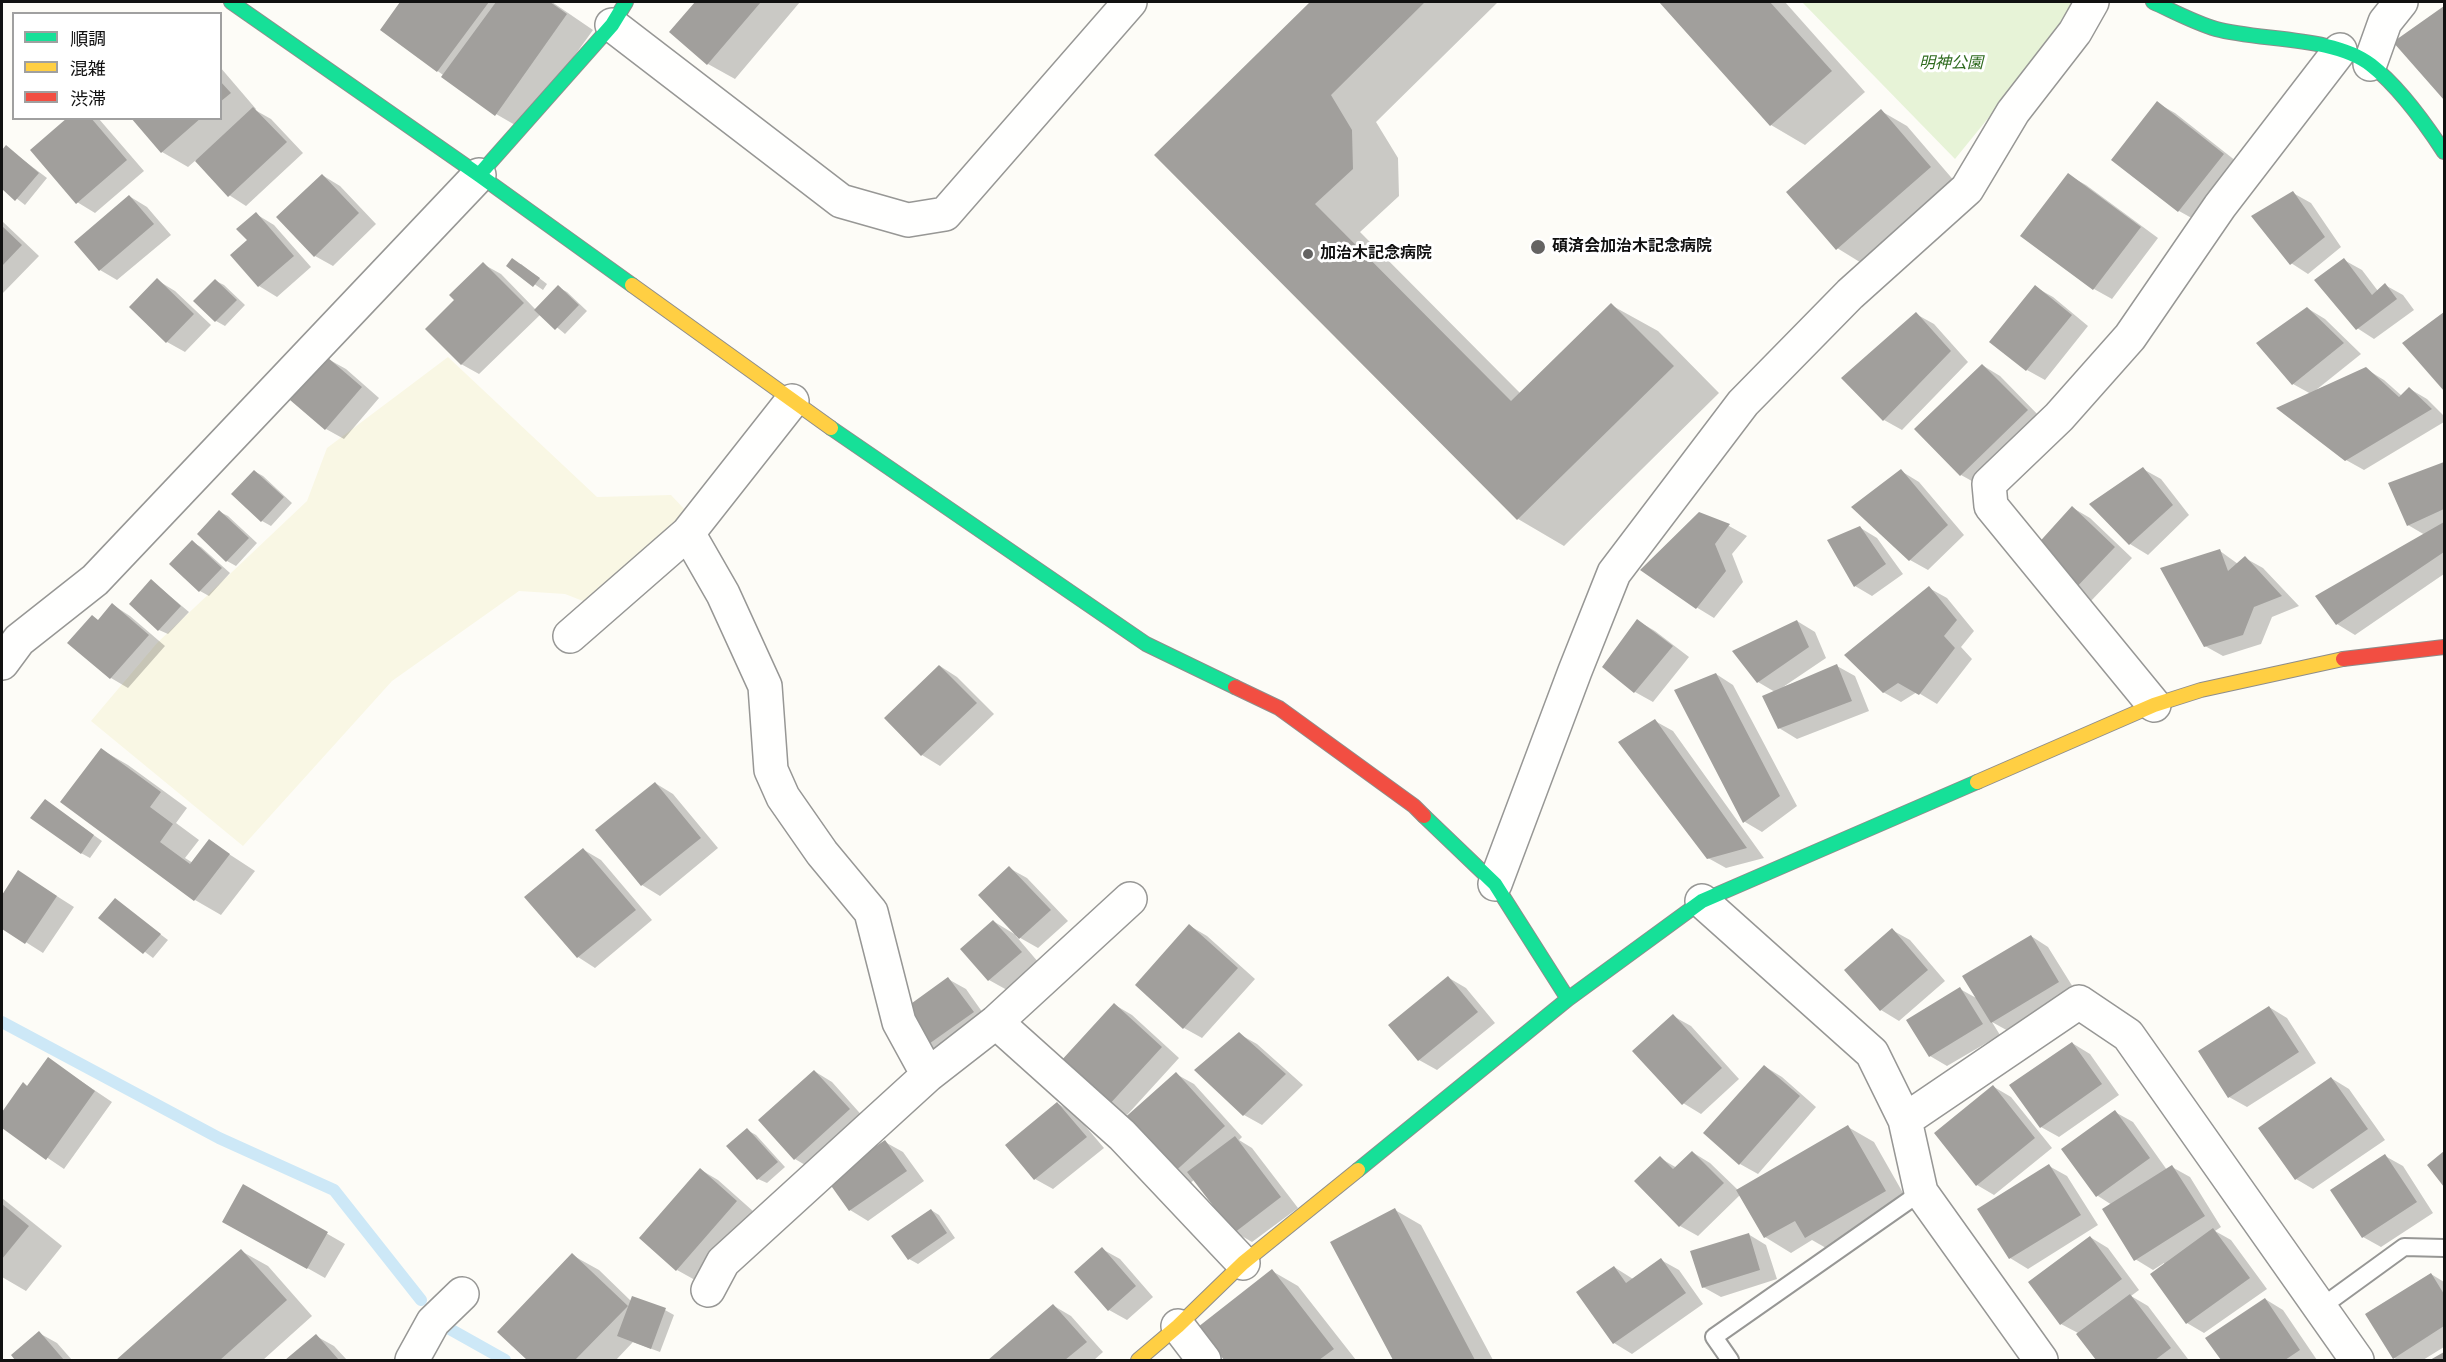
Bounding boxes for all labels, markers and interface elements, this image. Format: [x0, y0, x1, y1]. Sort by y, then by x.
legend [12, 12, 222, 120]
text: 順調 [70, 29, 106, 49]
park label: 明神公園 [1919, 54, 1983, 74]
text: 混雑 [70, 59, 106, 79]
text: 渋滞 [70, 89, 106, 109]
place label: 碩済会加治木記念病院 [1552, 237, 1712, 257]
marker: 碩済会加治木記念病院 [1529, 238, 1547, 256]
place label: 加治木記念病院 [1320, 244, 1432, 264]
marker: 加治木記念病院 [1301, 247, 1315, 261]

